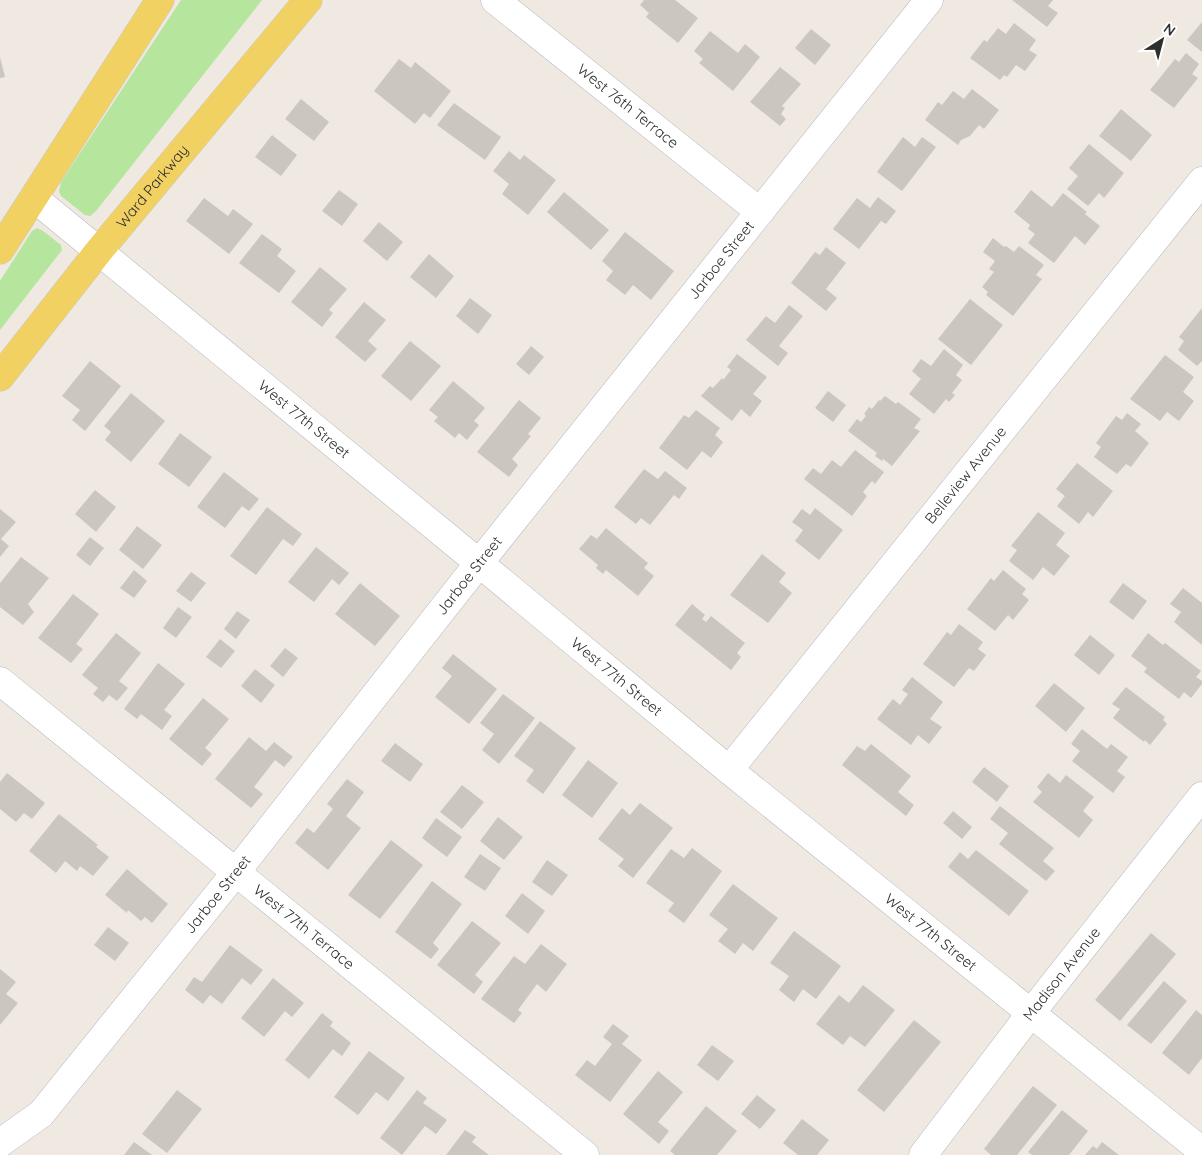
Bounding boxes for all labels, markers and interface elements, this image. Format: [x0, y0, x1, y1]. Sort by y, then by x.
north arrow [1137, 15, 1187, 65]
text: N [1160, 19, 1179, 40]
street label: West 76th Terrace [573, 59, 683, 152]
street label: Ward Parkway [112, 141, 192, 232]
street label: Jarboe Street [684, 217, 758, 303]
street label: West 77th Street [254, 376, 354, 462]
street label: Belleview Avenue [920, 422, 1010, 528]
street label: Jarboe Street [432, 532, 506, 619]
street label: West 77th Street [567, 633, 666, 720]
street label: Jarboe Street [180, 851, 255, 937]
street label: West 77th Terrace [250, 880, 359, 973]
street label: West 77th Street [881, 889, 981, 975]
street label: Madison Avenue [1019, 923, 1104, 1024]

